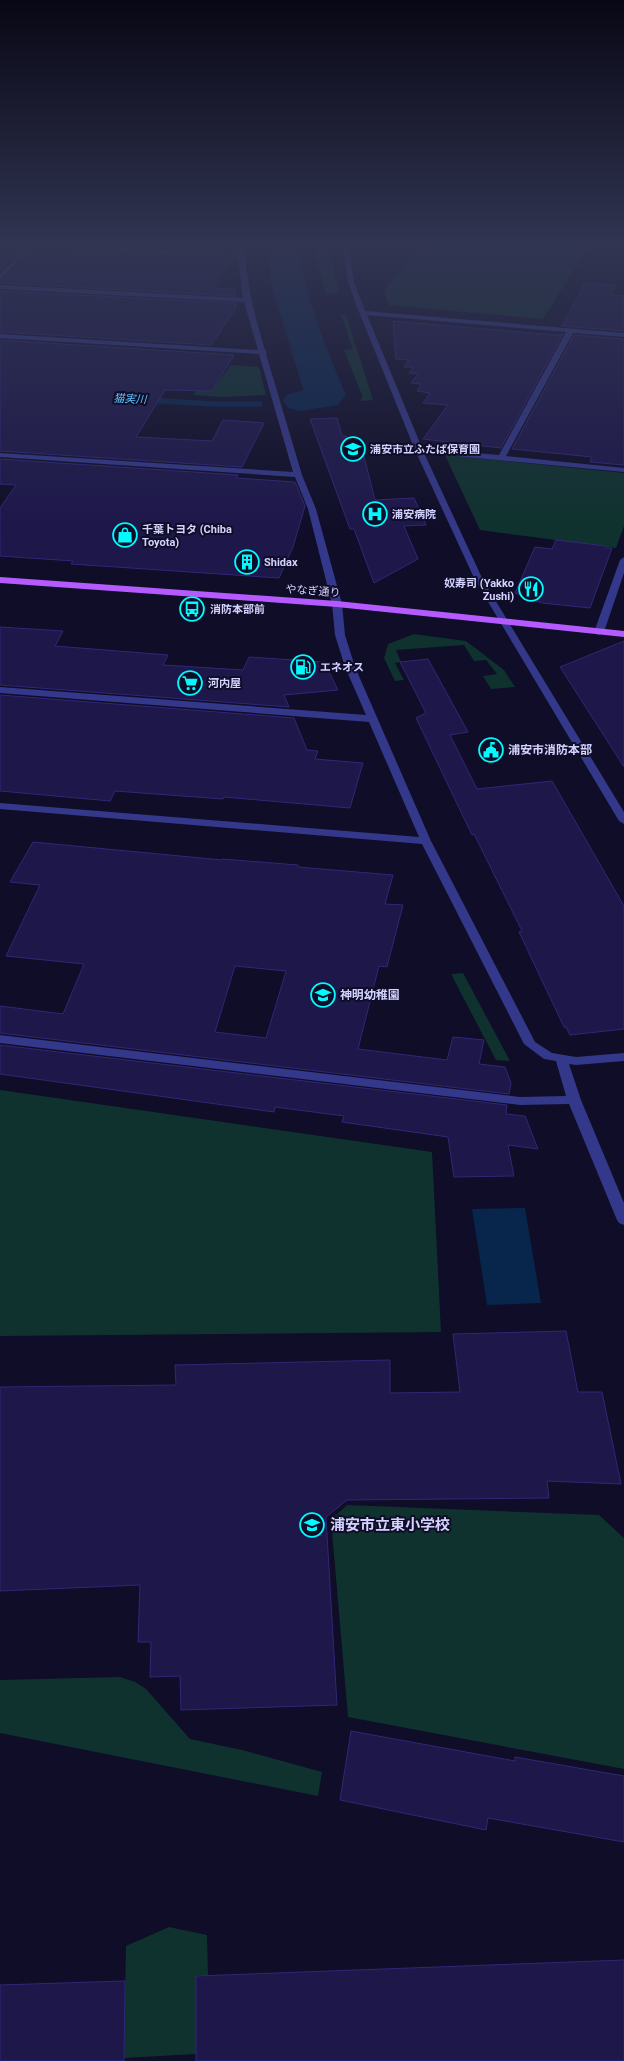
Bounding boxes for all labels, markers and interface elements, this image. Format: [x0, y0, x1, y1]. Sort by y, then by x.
water label: 猫実川 [113, 392, 148, 406]
school or university icon: 浦安市立ふたば保育園 [340, 436, 366, 462]
place label: 浦安市立ふたば保育園 [370, 443, 480, 456]
hospital icon: 浦安病院 [362, 501, 388, 527]
place label: 浦安病院 [392, 508, 436, 521]
shop icon: 千葉トヨタ (Chiba Toyota) [112, 522, 138, 548]
place label: 千葉トヨタ (Chiba Toyota) [142, 523, 232, 549]
building icon: Shidax [234, 549, 260, 575]
place label: Shidax [264, 556, 298, 569]
restaurant icon: 奴寿司 (Yakko Zushi) [518, 576, 544, 602]
place label: 奴寿司 (Yakko Zushi) [444, 577, 514, 603]
street label: やなぎ通り [285, 583, 341, 599]
bus stop icon: 消防本部前 [179, 596, 205, 622]
place label: 消防本部前 [210, 603, 265, 616]
fuel station icon: エネオス [290, 654, 316, 680]
place label: エネオス [320, 661, 364, 674]
supermarket icon: 河内屋 [177, 670, 203, 696]
place label: 河内屋 [208, 677, 241, 690]
public building icon: 浦安市消防本部 [478, 737, 504, 763]
place label: 浦安市消防本部 [508, 743, 592, 757]
school or university icon: 神明幼稚園 [310, 982, 336, 1008]
place label: 神明幼稚園 [340, 988, 400, 1002]
school or university icon: 浦安市立東小学校 [299, 1512, 325, 1538]
place label: 浦安市立東小学校 [330, 1516, 450, 1534]

